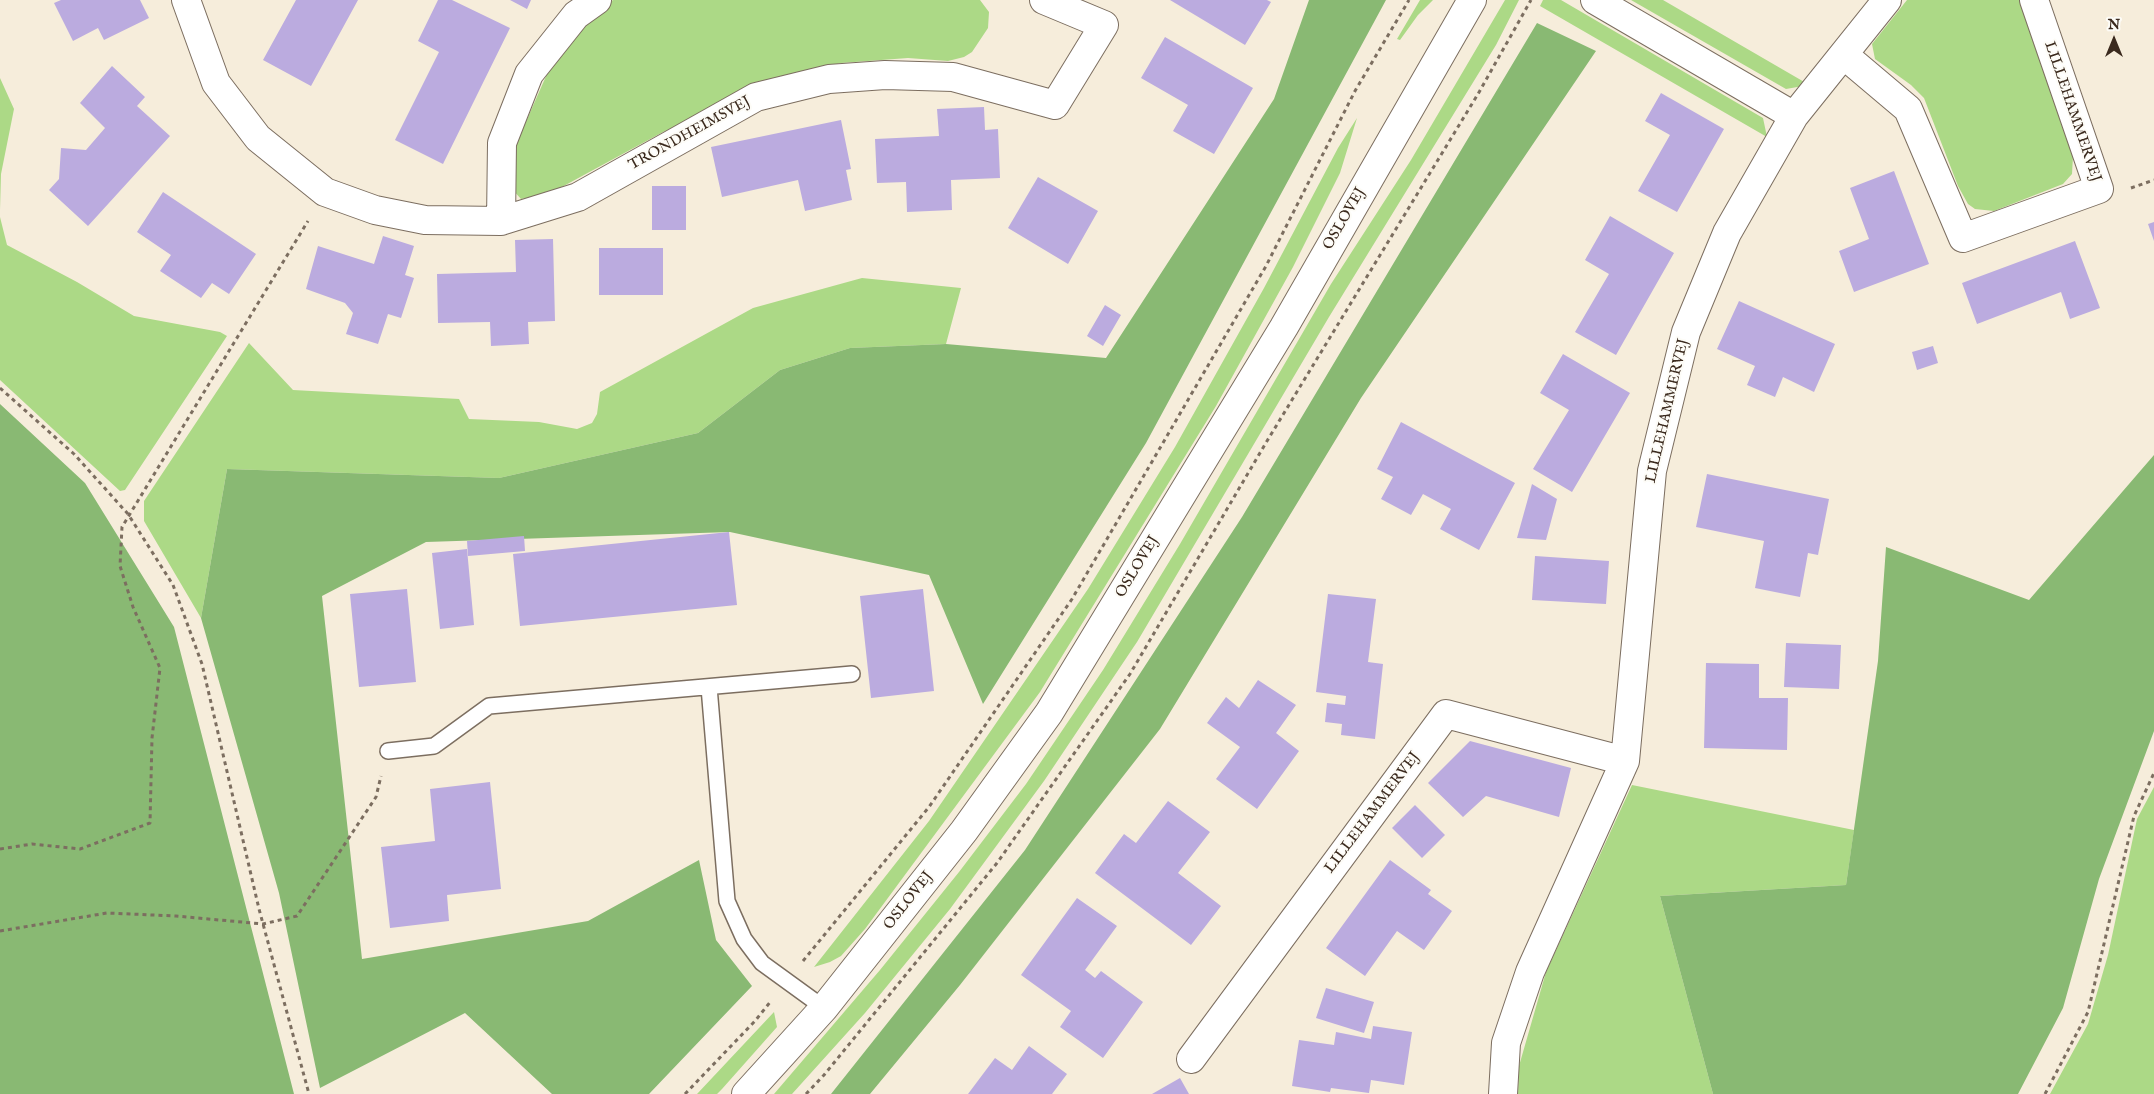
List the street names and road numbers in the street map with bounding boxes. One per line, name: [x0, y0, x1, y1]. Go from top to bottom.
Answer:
street label: LILLEHAMMERVEJ: [2039, 39, 2105, 185]
street label: TRONDHEIMSVEJ: [626, 93, 754, 175]
street label: OSLOVEJ: [1320, 185, 1370, 253]
street label: LILLEHAMMERVEJ: [1643, 337, 1693, 485]
street label: OSLOVEJ: [1112, 533, 1164, 601]
street label: LILLEHAMMERVEJ: [1321, 749, 1425, 877]
street label: OSLOVEJ: [881, 868, 937, 934]

